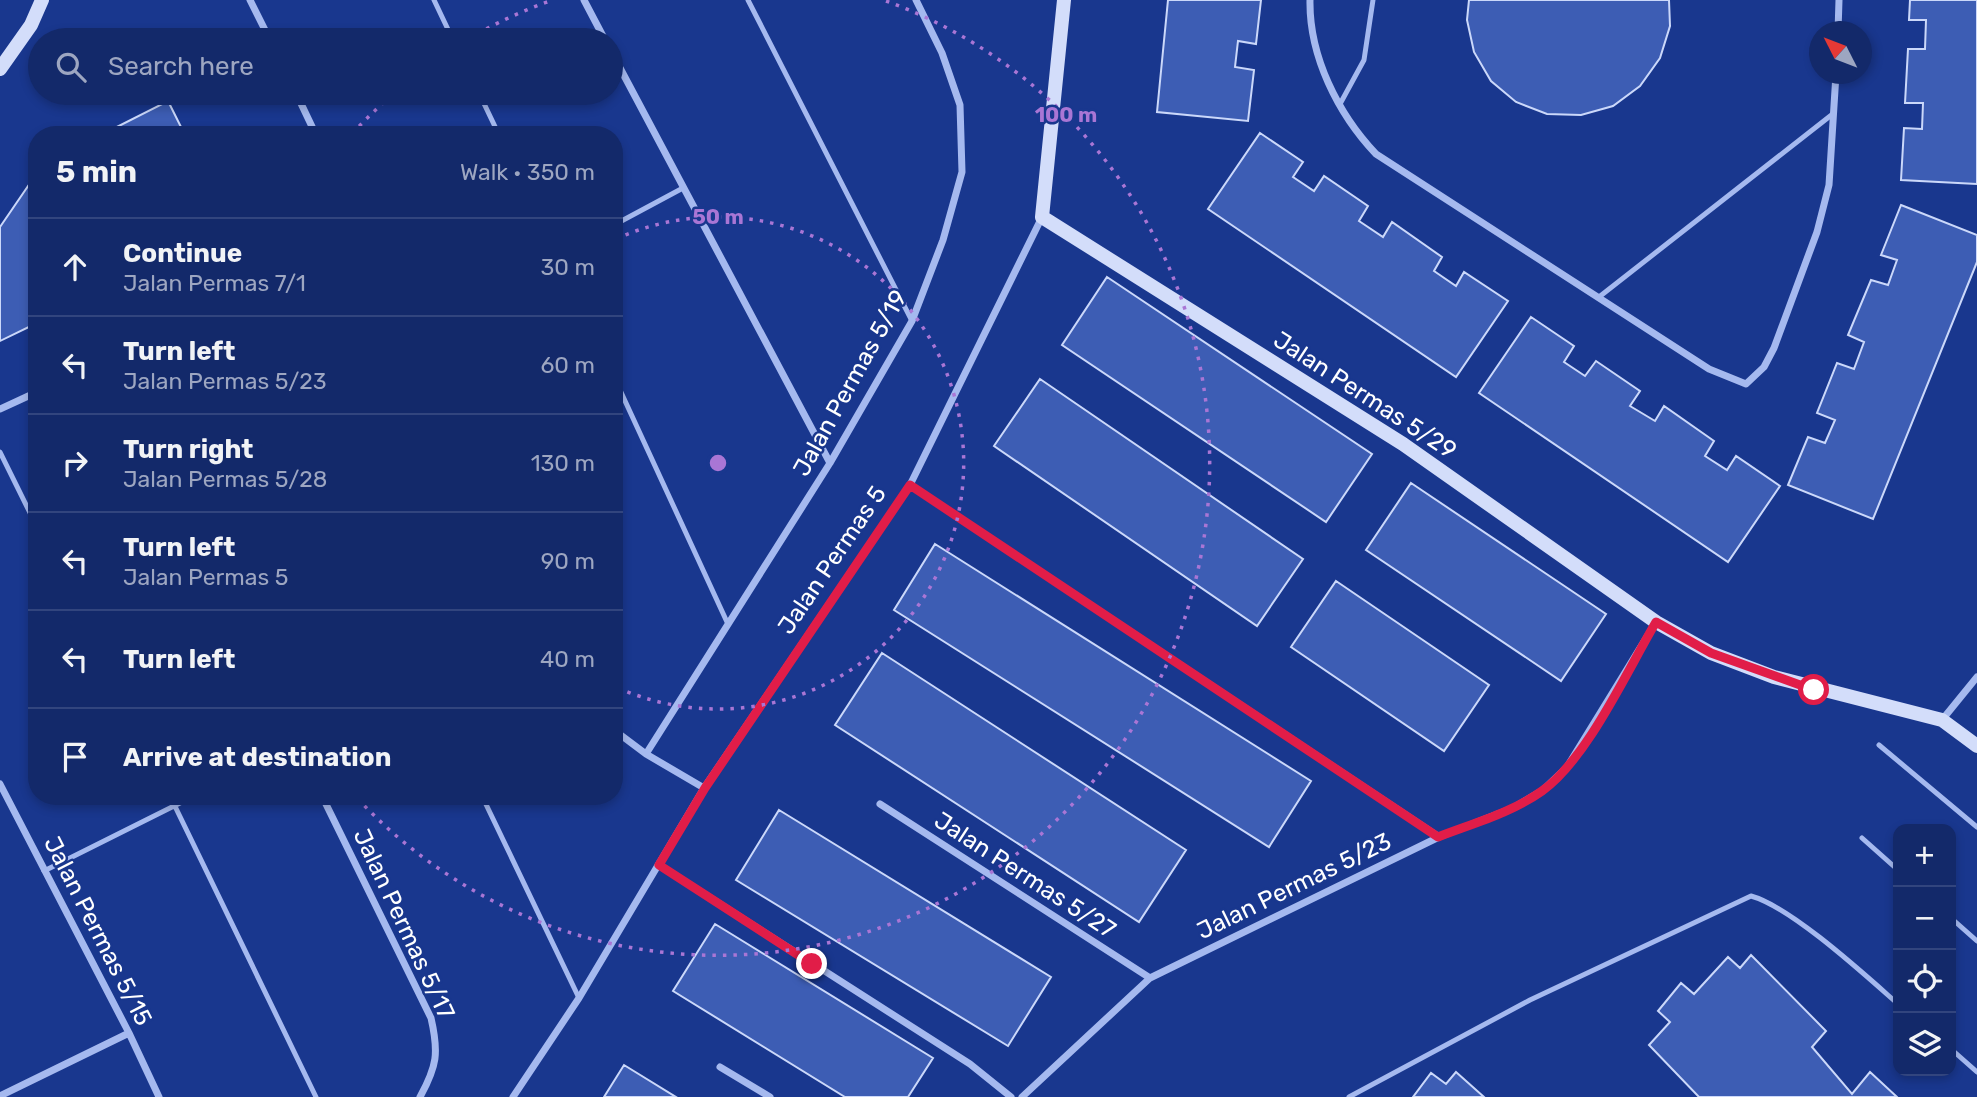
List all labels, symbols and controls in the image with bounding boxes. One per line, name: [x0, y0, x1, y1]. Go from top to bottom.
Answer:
north arrow: [1809, 21, 1872, 84]
search box: [28, 28, 623, 105]
icon: search: [52, 48, 90, 86]
text: Search here: [108, 51, 254, 82]
text: 100 m: [1035, 102, 1097, 127]
text: 5 min: [56, 154, 137, 190]
text: Walk · 350 m: [460, 158, 595, 186]
text: 50 m: [692, 204, 744, 229]
text: Continue: [123, 238, 242, 269]
icon: ahead: [56, 248, 94, 286]
text: 30 m: [540, 253, 595, 281]
text: Jalan Permas 7/1: [123, 269, 306, 297]
street label: Jalan Permas 5/19: [787, 285, 913, 481]
street label: Jalan Permas 5/29: [1268, 325, 1462, 465]
text: Turn left: [123, 336, 235, 367]
icon: left: [56, 346, 94, 384]
text: 60 m: [540, 351, 595, 379]
text: Jalan Permas 5/23: [123, 367, 326, 395]
text: Turn right: [123, 434, 253, 465]
icon: right: [56, 444, 94, 482]
text: 130 m: [531, 449, 595, 477]
centre of rings: [706, 451, 730, 475]
text: Jalan Permas 5/28: [123, 465, 327, 493]
street label: Jalan Permas 5: [772, 481, 892, 639]
text: Turn left: [123, 532, 235, 563]
icon: left: [56, 542, 94, 580]
text: 90 m: [541, 547, 595, 575]
text: Jalan Permas 5: [123, 563, 288, 591]
icon: left: [56, 640, 94, 678]
text: Turn left: [123, 644, 235, 675]
text: 40 m: [540, 645, 595, 673]
route start: [1798, 674, 1829, 705]
icon: arrive: [56, 738, 94, 776]
text: Arrive at destination: [123, 742, 391, 773]
street label: Jalan Permas 5/27: [929, 806, 1121, 944]
street label: Jalan Permas 5/17: [348, 824, 460, 1024]
map controls: [1893, 824, 1956, 1076]
button: +: [1893, 824, 1956, 887]
street label: Jalan Permas 5/23: [1192, 827, 1396, 945]
street label: Jalan Permas 5/15: [38, 832, 158, 1030]
button: −: [1893, 887, 1956, 950]
route end: [796, 948, 827, 979]
button: locate: [1893, 950, 1956, 1013]
button: layers: [1893, 1013, 1956, 1076]

